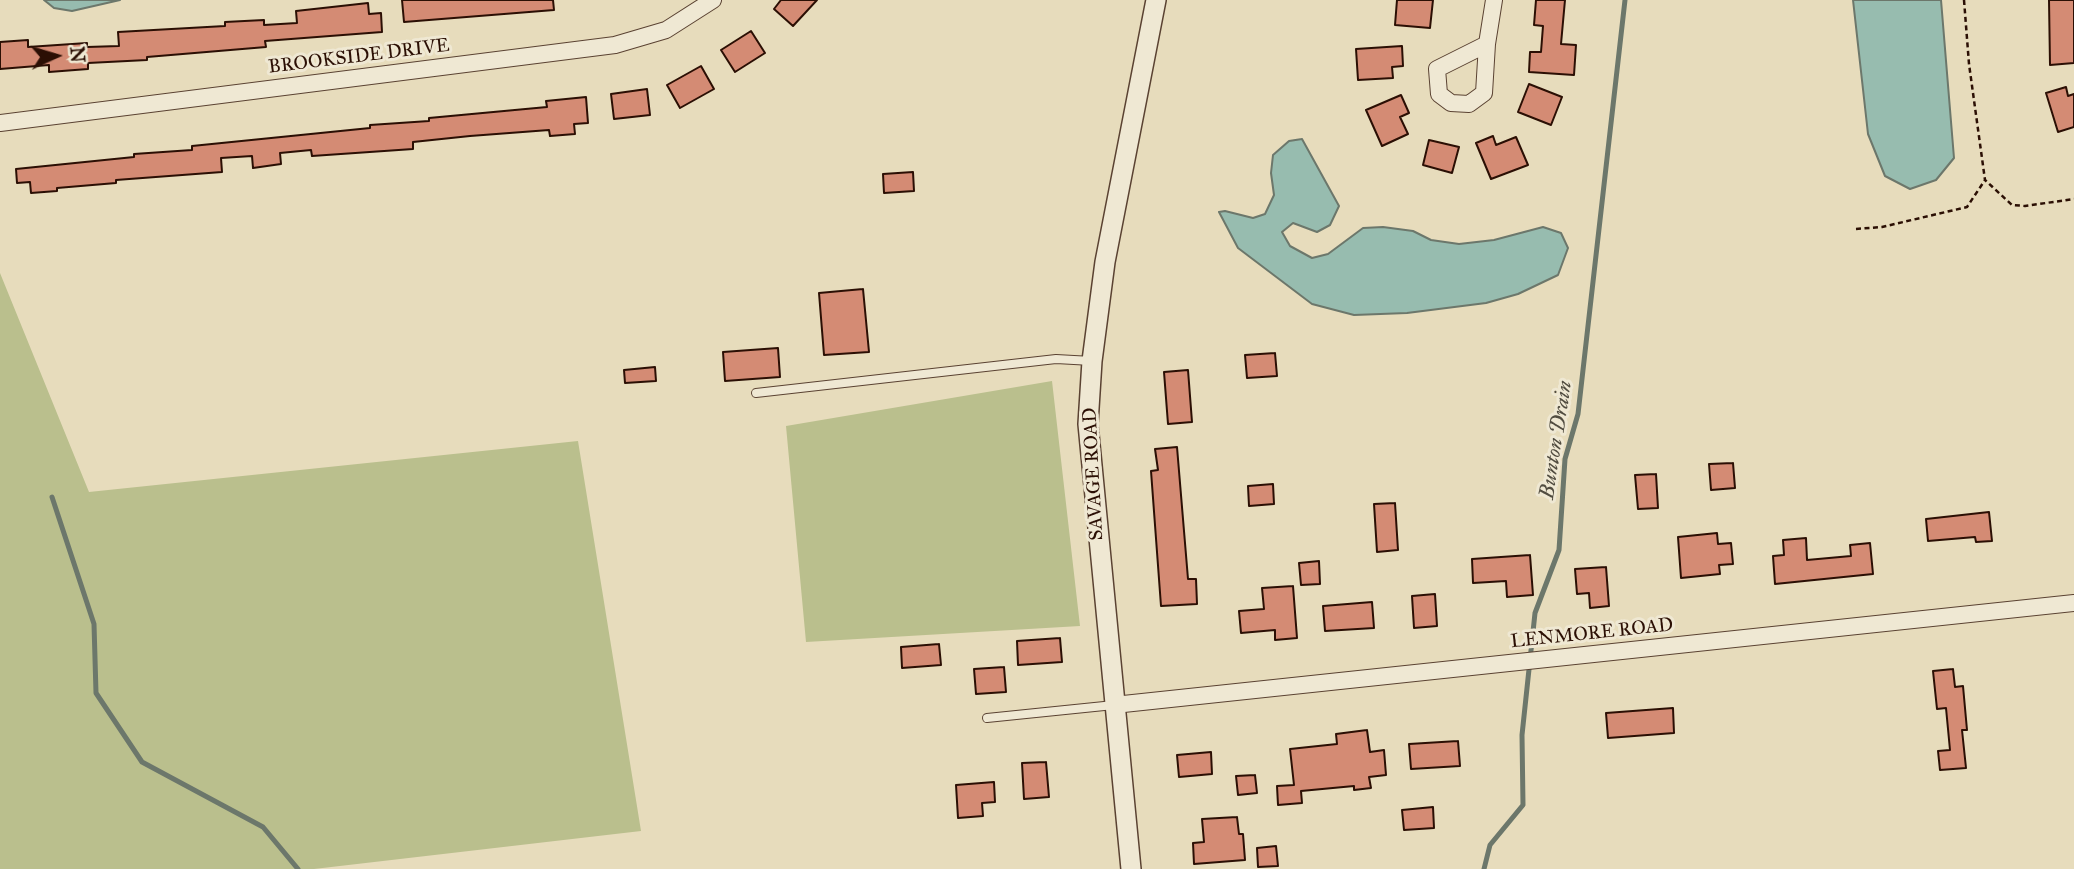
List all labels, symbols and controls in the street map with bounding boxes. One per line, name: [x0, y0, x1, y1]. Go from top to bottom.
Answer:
north arrow: [21, 21, 91, 91]
street label: BROOKSIDE DRIVE: [267, 35, 451, 79]
text: N: [65, 46, 89, 63]
water label: Bunton Drain: [1535, 379, 1579, 501]
street label: SAVAGE ROAD: [1079, 407, 1109, 541]
street label: LENMORE ROAD: [1510, 614, 1674, 654]

